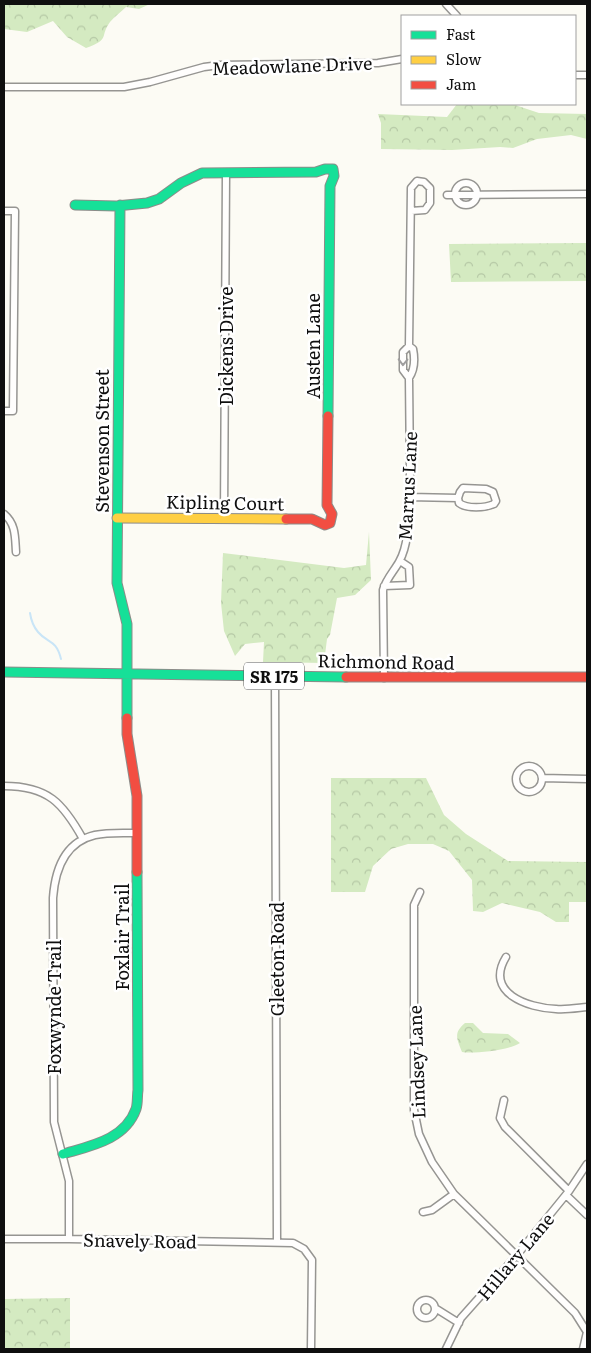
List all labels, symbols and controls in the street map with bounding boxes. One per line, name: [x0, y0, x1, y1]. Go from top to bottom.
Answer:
legend: [401, 15, 576, 105]
text: Fast: [446, 22, 475, 45]
text: Slow: [446, 47, 481, 70]
street label: Meadowlane Drive: [211, 49, 373, 81]
text: Jam: [446, 72, 477, 95]
street label: Dickens Drive: [212, 286, 239, 406]
street label: Austen Lane: [299, 293, 326, 399]
one-way arrow: [398, 358, 408, 366]
street label: Stevenson Street: [88, 369, 115, 513]
street label: Marrus Lane: [391, 431, 423, 541]
street label: Kipling Court: [166, 487, 285, 517]
street label: Richmond Road: [317, 646, 455, 676]
road number: SR 175: [244, 662, 304, 689]
street label: Foxlair Trail: [108, 883, 135, 991]
street label: Gleeton Road: [263, 902, 290, 1016]
street label: Foxwynde Trail: [40, 939, 67, 1075]
street label: Lindsey Lane: [401, 1005, 431, 1119]
street label: Hillary Lane: [470, 1206, 560, 1306]
street label: Snavely Road: [83, 1226, 197, 1254]

